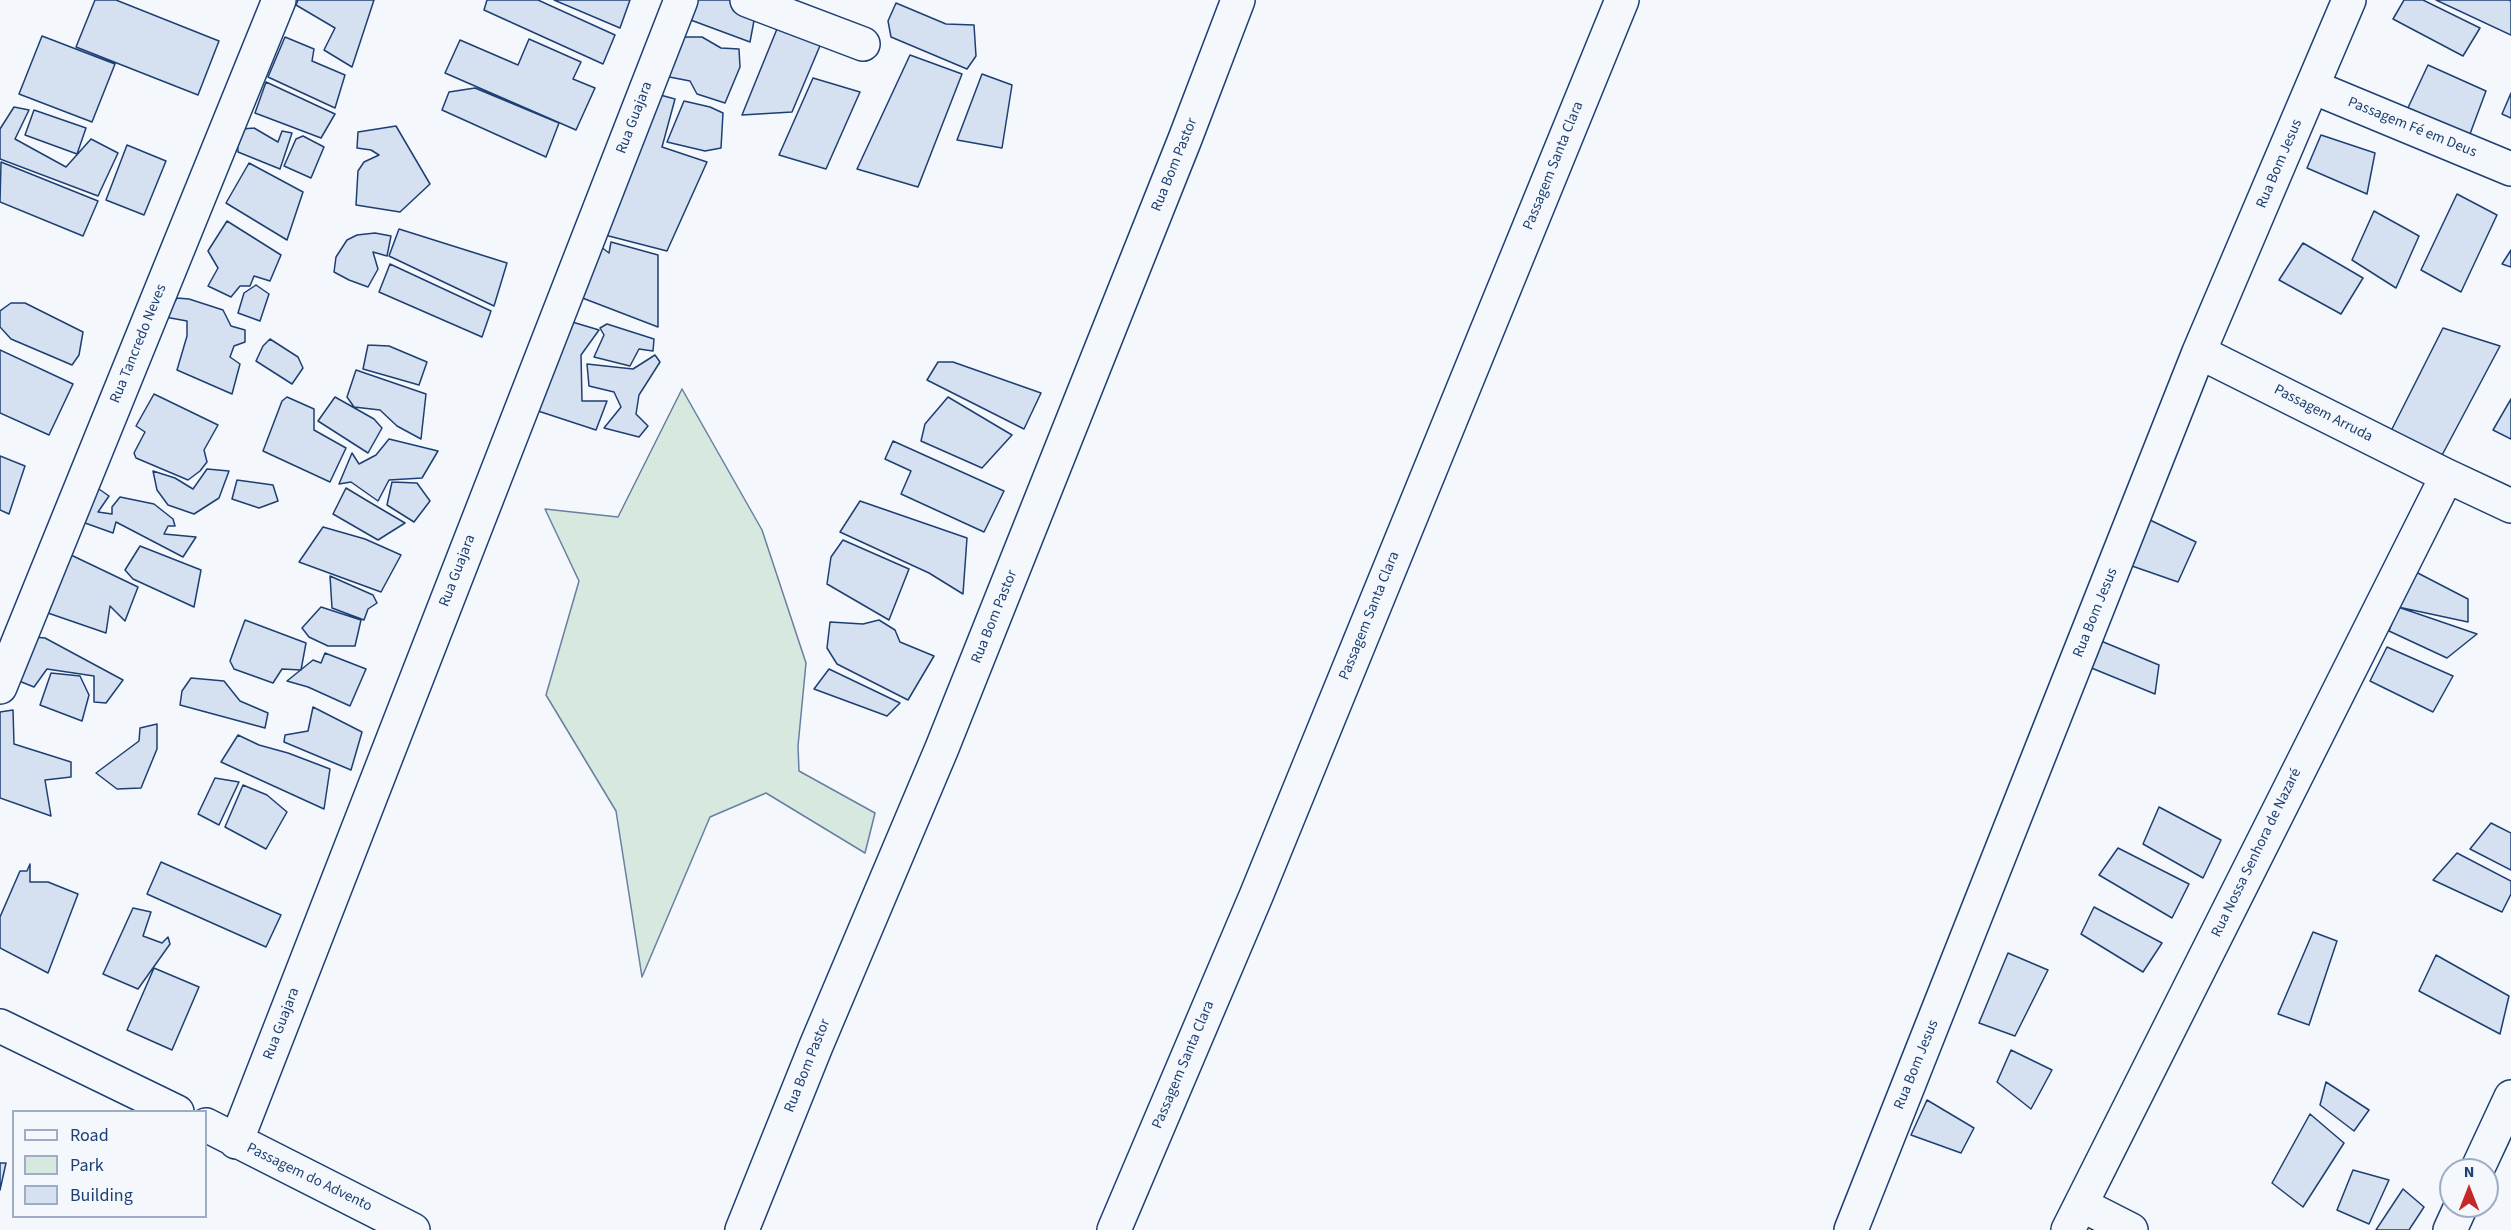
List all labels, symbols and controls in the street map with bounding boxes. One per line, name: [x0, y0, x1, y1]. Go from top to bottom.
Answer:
street label: Rua Guajara: [613, 79, 657, 157]
street label: Passagem Fé em Deus: [2345, 94, 2479, 162]
street label: Passagem Santa Clara: [1520, 99, 1588, 233]
street label: Rua Bom Pastor: [1148, 116, 1202, 214]
street label: Rua Bom Jesus: [2253, 117, 2307, 211]
street label: Rua Tancredo Neves: [107, 282, 171, 406]
street label: Passagem Arruda: [2271, 381, 2375, 447]
street label: Rua Guajara: [436, 532, 480, 610]
street label: Passagem Santa Clara: [1336, 549, 1404, 683]
street label: Rua Bom Jesus: [2070, 566, 2122, 660]
street label: Rua Bom Pastor: [968, 568, 1022, 666]
street label: Rua Nossa Senhora de Nazaré: [2208, 766, 2306, 940]
street label: Rua Guajara: [260, 985, 304, 1063]
street label: Passagem Santa Clara: [1149, 998, 1219, 1132]
street label: Rua Bom Pastor: [781, 1017, 835, 1115]
street label: Rua Bom Jesus: [1891, 1018, 1943, 1112]
legend: [12, 1110, 207, 1218]
text: Road: [70, 1123, 109, 1148]
street label: Passagem do Advento: [243, 1140, 375, 1216]
text: Park: [70, 1153, 104, 1178]
north arrow: [2439, 1158, 2499, 1218]
text: N: [2464, 1161, 2474, 1183]
text: Building: [70, 1183, 133, 1208]

